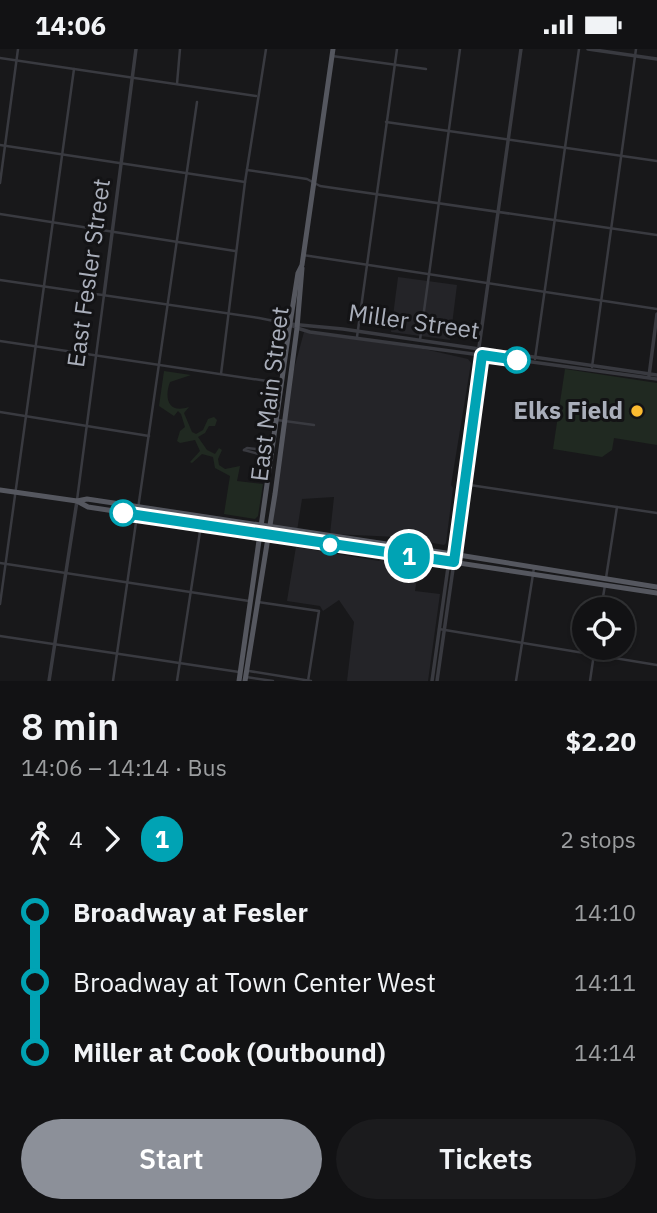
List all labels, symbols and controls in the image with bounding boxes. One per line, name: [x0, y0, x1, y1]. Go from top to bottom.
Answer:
text: 14:06: [35, 8, 106, 42]
street label: East Fesler Street: [59, 177, 117, 369]
street label: Miller Street: [347, 296, 482, 346]
street label: East Main Street: [242, 305, 296, 483]
unlabelled marker: [504, 347, 530, 373]
place label: Elks Field: [514, 394, 623, 426]
marker: Elks Field: [629, 403, 645, 419]
unlabelled marker: [110, 500, 136, 526]
line badge: 1: [386, 533, 432, 579]
unlabelled marker: [320, 535, 340, 555]
text: 1: [402, 540, 416, 572]
map controls: [572, 597, 635, 660]
button: locate: [572, 597, 635, 660]
text: 8 min: [21, 701, 119, 750]
text: $2.20: [566, 724, 636, 758]
text: 14:06 – 14:14 · Bus: [21, 752, 227, 782]
icon: walk: [21, 820, 59, 858]
icon: forward: [93, 820, 131, 858]
text: 1: [155, 823, 169, 855]
text: 4: [69, 824, 83, 854]
text: 2 stops: [560, 824, 636, 854]
text: Broadway at Fesler: [73, 895, 308, 929]
text: 14:10: [574, 897, 636, 927]
text: Broadway at Town Center West: [73, 965, 436, 999]
text: 14:11: [574, 967, 636, 997]
text: Miller at Cook (Outbound): [73, 1035, 386, 1069]
text: 14:14: [574, 1037, 636, 1067]
button: Start: [21, 1119, 322, 1199]
button: Tickets: [336, 1119, 636, 1199]

